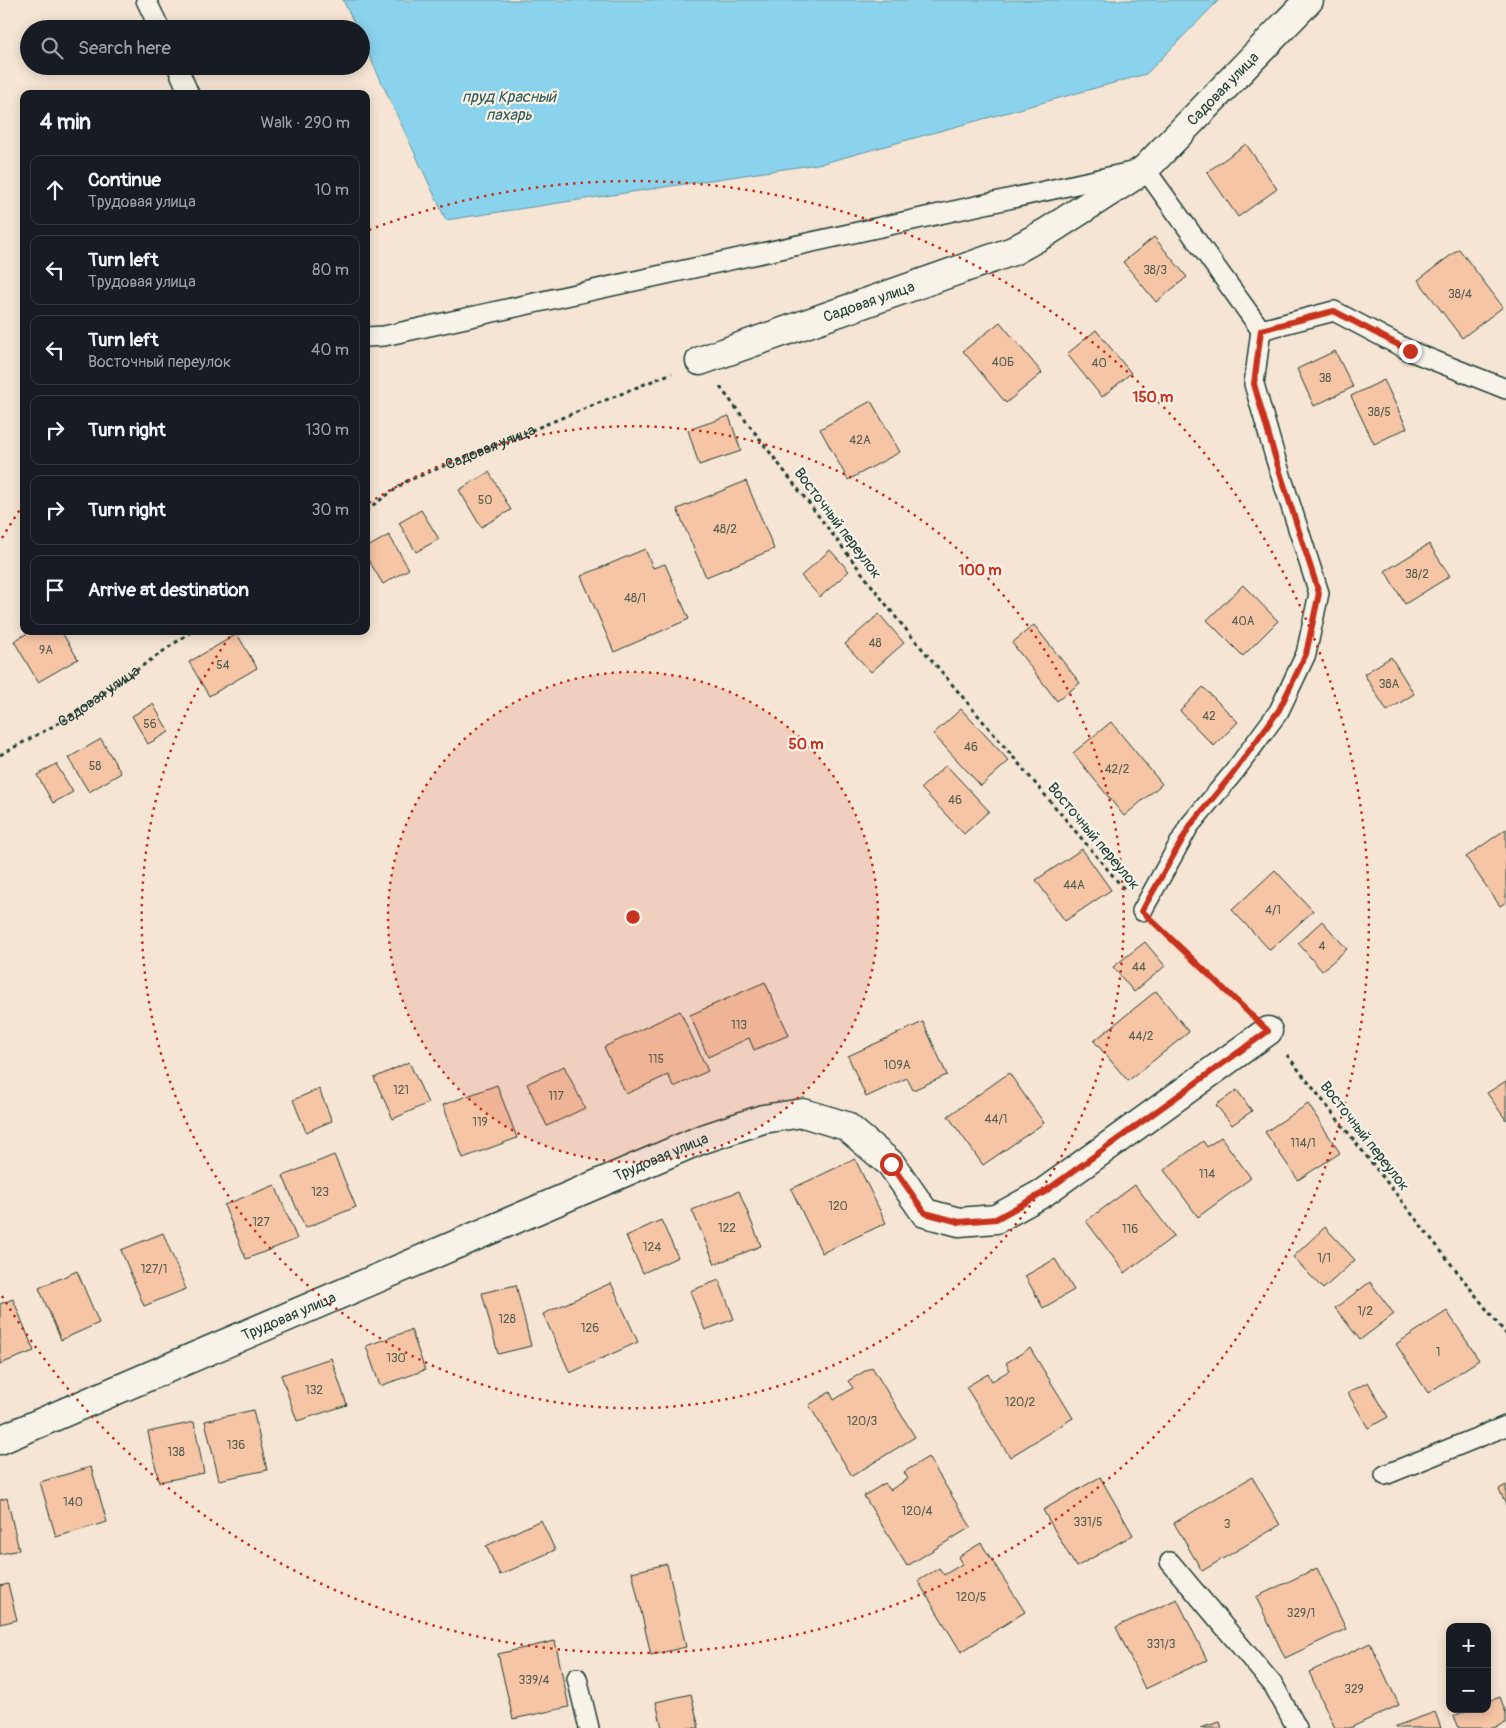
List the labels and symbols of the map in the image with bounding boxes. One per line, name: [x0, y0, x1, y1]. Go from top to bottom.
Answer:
street label: Садовая улица: [1183, 48, 1263, 130]
water label: пруд Красный пахарь: [462, 87, 557, 125]
house number: 38/3: [1143, 263, 1167, 278]
street label: Садовая улица: [821, 277, 917, 327]
house number: 38/4: [1448, 287, 1472, 302]
route end: [1399, 340, 1422, 363]
house number: 40Б: [992, 355, 1014, 370]
house number: 40: [1091, 356, 1107, 371]
house number: 38: [1319, 371, 1331, 386]
text: 150 m: [1133, 388, 1173, 407]
house number: 38/5: [1367, 405, 1391, 420]
street label: Садовая улица: [443, 421, 538, 474]
house number: 42А: [849, 433, 871, 448]
street label: Восточный переулок: [790, 464, 886, 583]
house number: 50: [478, 493, 492, 508]
house number: 48/2: [713, 522, 737, 537]
text: 100 m: [959, 561, 1001, 580]
house number: 38/2: [1405, 567, 1429, 582]
house number: 48/1: [624, 591, 646, 606]
house number: 40А: [1232, 614, 1255, 629]
house number: 48: [868, 636, 882, 651]
house number: 9А: [39, 643, 53, 658]
house number: 54: [216, 658, 230, 673]
street label: Садовая улица: [55, 662, 144, 732]
house number: 38А: [1379, 677, 1399, 692]
house number: 42: [1202, 709, 1216, 724]
house number: 56: [143, 717, 157, 732]
text: 50 m: [789, 735, 823, 754]
house number: 46: [964, 740, 978, 755]
house number: 58: [89, 759, 101, 774]
house number: 42/2: [1105, 762, 1130, 777]
street label: Восточный переулок: [1043, 779, 1144, 894]
house number: 46: [948, 793, 962, 808]
house number: 44А: [1063, 878, 1085, 893]
house number: 4/1: [1265, 903, 1281, 918]
centre of rings: [624, 908, 642, 926]
house number: 4: [1319, 939, 1326, 954]
house number: 44: [1132, 960, 1146, 975]
house number: 113: [731, 1018, 747, 1033]
house number: 44/2: [1129, 1029, 1154, 1044]
house number: 115: [648, 1052, 664, 1067]
house number: 109А: [884, 1058, 911, 1073]
street label: Восточный переулок: [1316, 1078, 1414, 1195]
house number: 121: [393, 1083, 409, 1098]
house number: 117: [548, 1089, 565, 1104]
house number: 44/1: [985, 1112, 1007, 1127]
house number: 119: [472, 1115, 488, 1130]
street label: Трудовая улица: [611, 1129, 711, 1186]
house number: 114/1: [1290, 1136, 1316, 1151]
route start: [880, 1153, 903, 1176]
house number: 114: [1199, 1167, 1215, 1182]
house number: 123: [311, 1185, 329, 1200]
house number: 120: [828, 1199, 848, 1214]
house number: 127: [252, 1215, 271, 1230]
house number: 122: [718, 1221, 736, 1236]
house number: 116: [1122, 1222, 1138, 1237]
house number: 124: [643, 1240, 661, 1255]
house number: 1/1: [1317, 1251, 1331, 1266]
house number: 127/1: [141, 1262, 167, 1277]
street label: Трудовая улица: [239, 1288, 339, 1345]
house number: 1/2: [1357, 1304, 1373, 1319]
house number: 128: [498, 1312, 516, 1327]
house number: 126: [581, 1321, 599, 1336]
house number: 1: [1436, 1345, 1440, 1360]
house number: 130: [386, 1351, 406, 1366]
house number: 132: [305, 1383, 323, 1398]
house number: 120/2: [1005, 1395, 1036, 1410]
house number: 120/3: [847, 1414, 878, 1429]
house number: 136: [227, 1438, 245, 1453]
house number: 138: [167, 1445, 185, 1460]
house number: 140: [63, 1495, 83, 1510]
house number: 120/4: [902, 1504, 932, 1519]
house number: 331/5: [1074, 1515, 1102, 1530]
house number: 3: [1224, 1517, 1231, 1532]
house number: 120/5: [956, 1590, 986, 1605]
house number: 329/1: [1287, 1606, 1315, 1621]
house number: 331/3: [1146, 1637, 1176, 1652]
house number: 339/4: [519, 1673, 549, 1688]
house number: 329: [1344, 1682, 1364, 1697]

